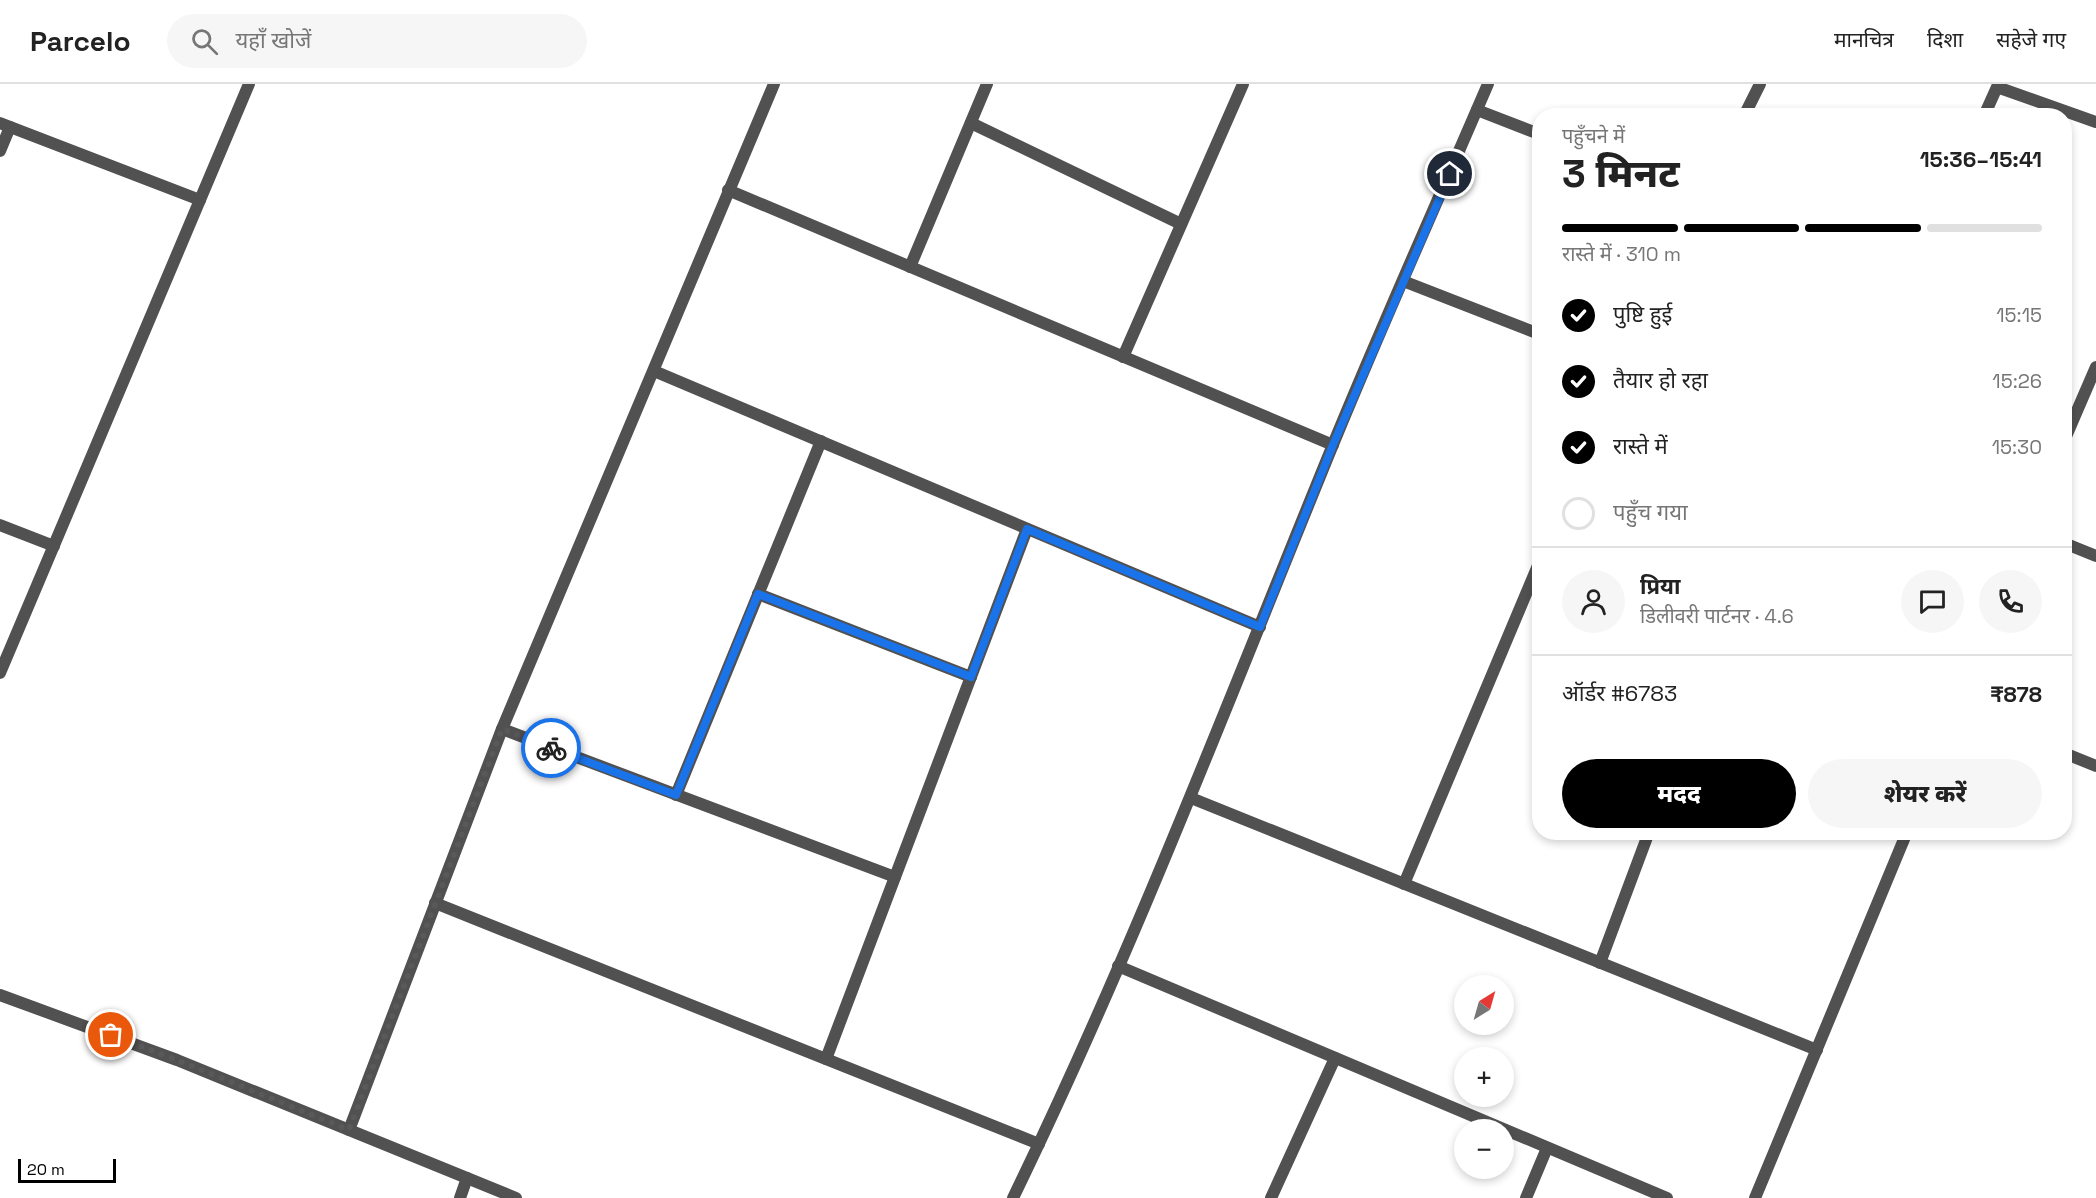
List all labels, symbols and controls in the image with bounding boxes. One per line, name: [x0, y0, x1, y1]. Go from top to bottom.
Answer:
search box: [167, 14, 587, 68]
text: Parcelo: [30, 23, 131, 59]
icon: search: [188, 25, 221, 58]
text: यहाँ खोजें: [236, 26, 311, 54]
text: मानचित्र: [1834, 26, 1894, 53]
text: दिशा: [1927, 26, 1963, 53]
text: सहेजे गए: [1996, 26, 2066, 53]
text: पहुँचने में: [1562, 123, 1625, 149]
text: 15:36–15:41: [1920, 145, 2042, 173]
pin: [1424, 148, 1475, 199]
text: 3 मिनट: [1562, 149, 1680, 198]
icon: home: [1433, 157, 1466, 190]
text: रास्ते में · 310 m: [1562, 241, 1681, 267]
icon: check: [1562, 299, 1595, 332]
text: पुष्टि हुई: [1613, 300, 1672, 328]
text: 15:15: [1996, 302, 2042, 328]
icon: check: [1562, 365, 1595, 398]
text: तैयार हो रहा: [1613, 366, 1708, 394]
text: 15:26: [1992, 368, 2042, 394]
icon: check: [1562, 431, 1595, 464]
text: रास्ते में: [1613, 432, 1668, 460]
text: 15:30: [1992, 434, 2042, 460]
text: पहुँच गया: [1613, 498, 1688, 526]
button: person: [1562, 570, 1625, 633]
button: chat: [1901, 570, 1964, 633]
button: phone: [1979, 570, 2042, 633]
text: प्रिया: [1640, 572, 1680, 600]
text: डिलीवरी पार्टनर · 4.6: [1640, 603, 1794, 629]
text: ऑर्डर #6783: [1562, 679, 1677, 707]
text: ₹878: [1990, 680, 2042, 708]
courier: [521, 718, 581, 778]
icon: bike: [535, 732, 568, 765]
button: मदद: [1562, 759, 1796, 828]
button: शेयर करें: [1808, 759, 2042, 828]
north arrow: [1454, 975, 1514, 1035]
map controls: [1454, 975, 1514, 1179]
pin: [85, 1009, 136, 1060]
icon: bag: [94, 1018, 127, 1051]
button: +: [1454, 1047, 1514, 1107]
button: −: [1454, 1119, 1514, 1179]
scale bar: [18, 1156, 116, 1184]
text: 20 m: [27, 1159, 65, 1180]

